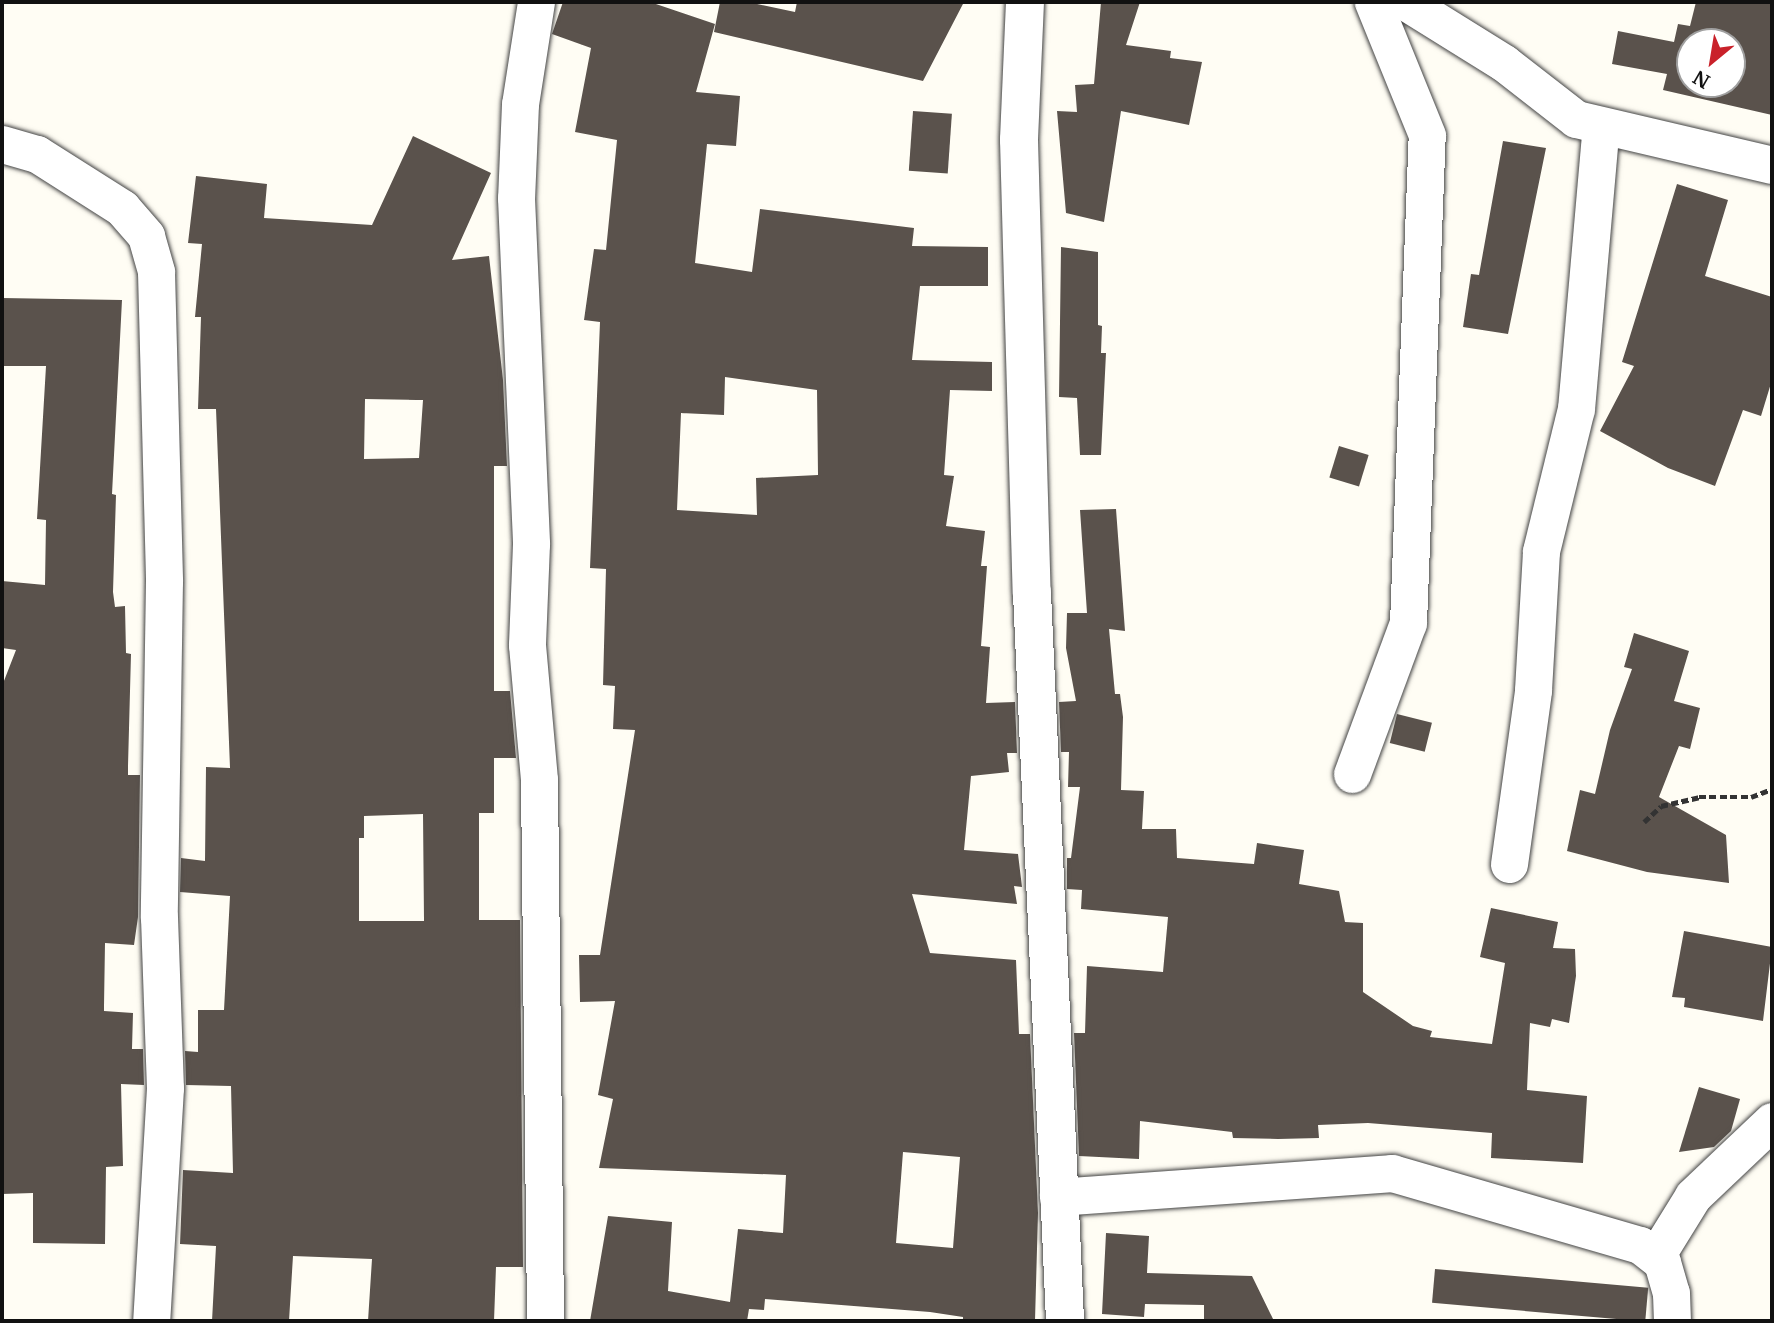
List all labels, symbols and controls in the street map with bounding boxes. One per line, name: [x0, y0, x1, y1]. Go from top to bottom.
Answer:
north arrow: [1676, 28, 1746, 98]
text: N: [1689, 65, 1714, 94]

